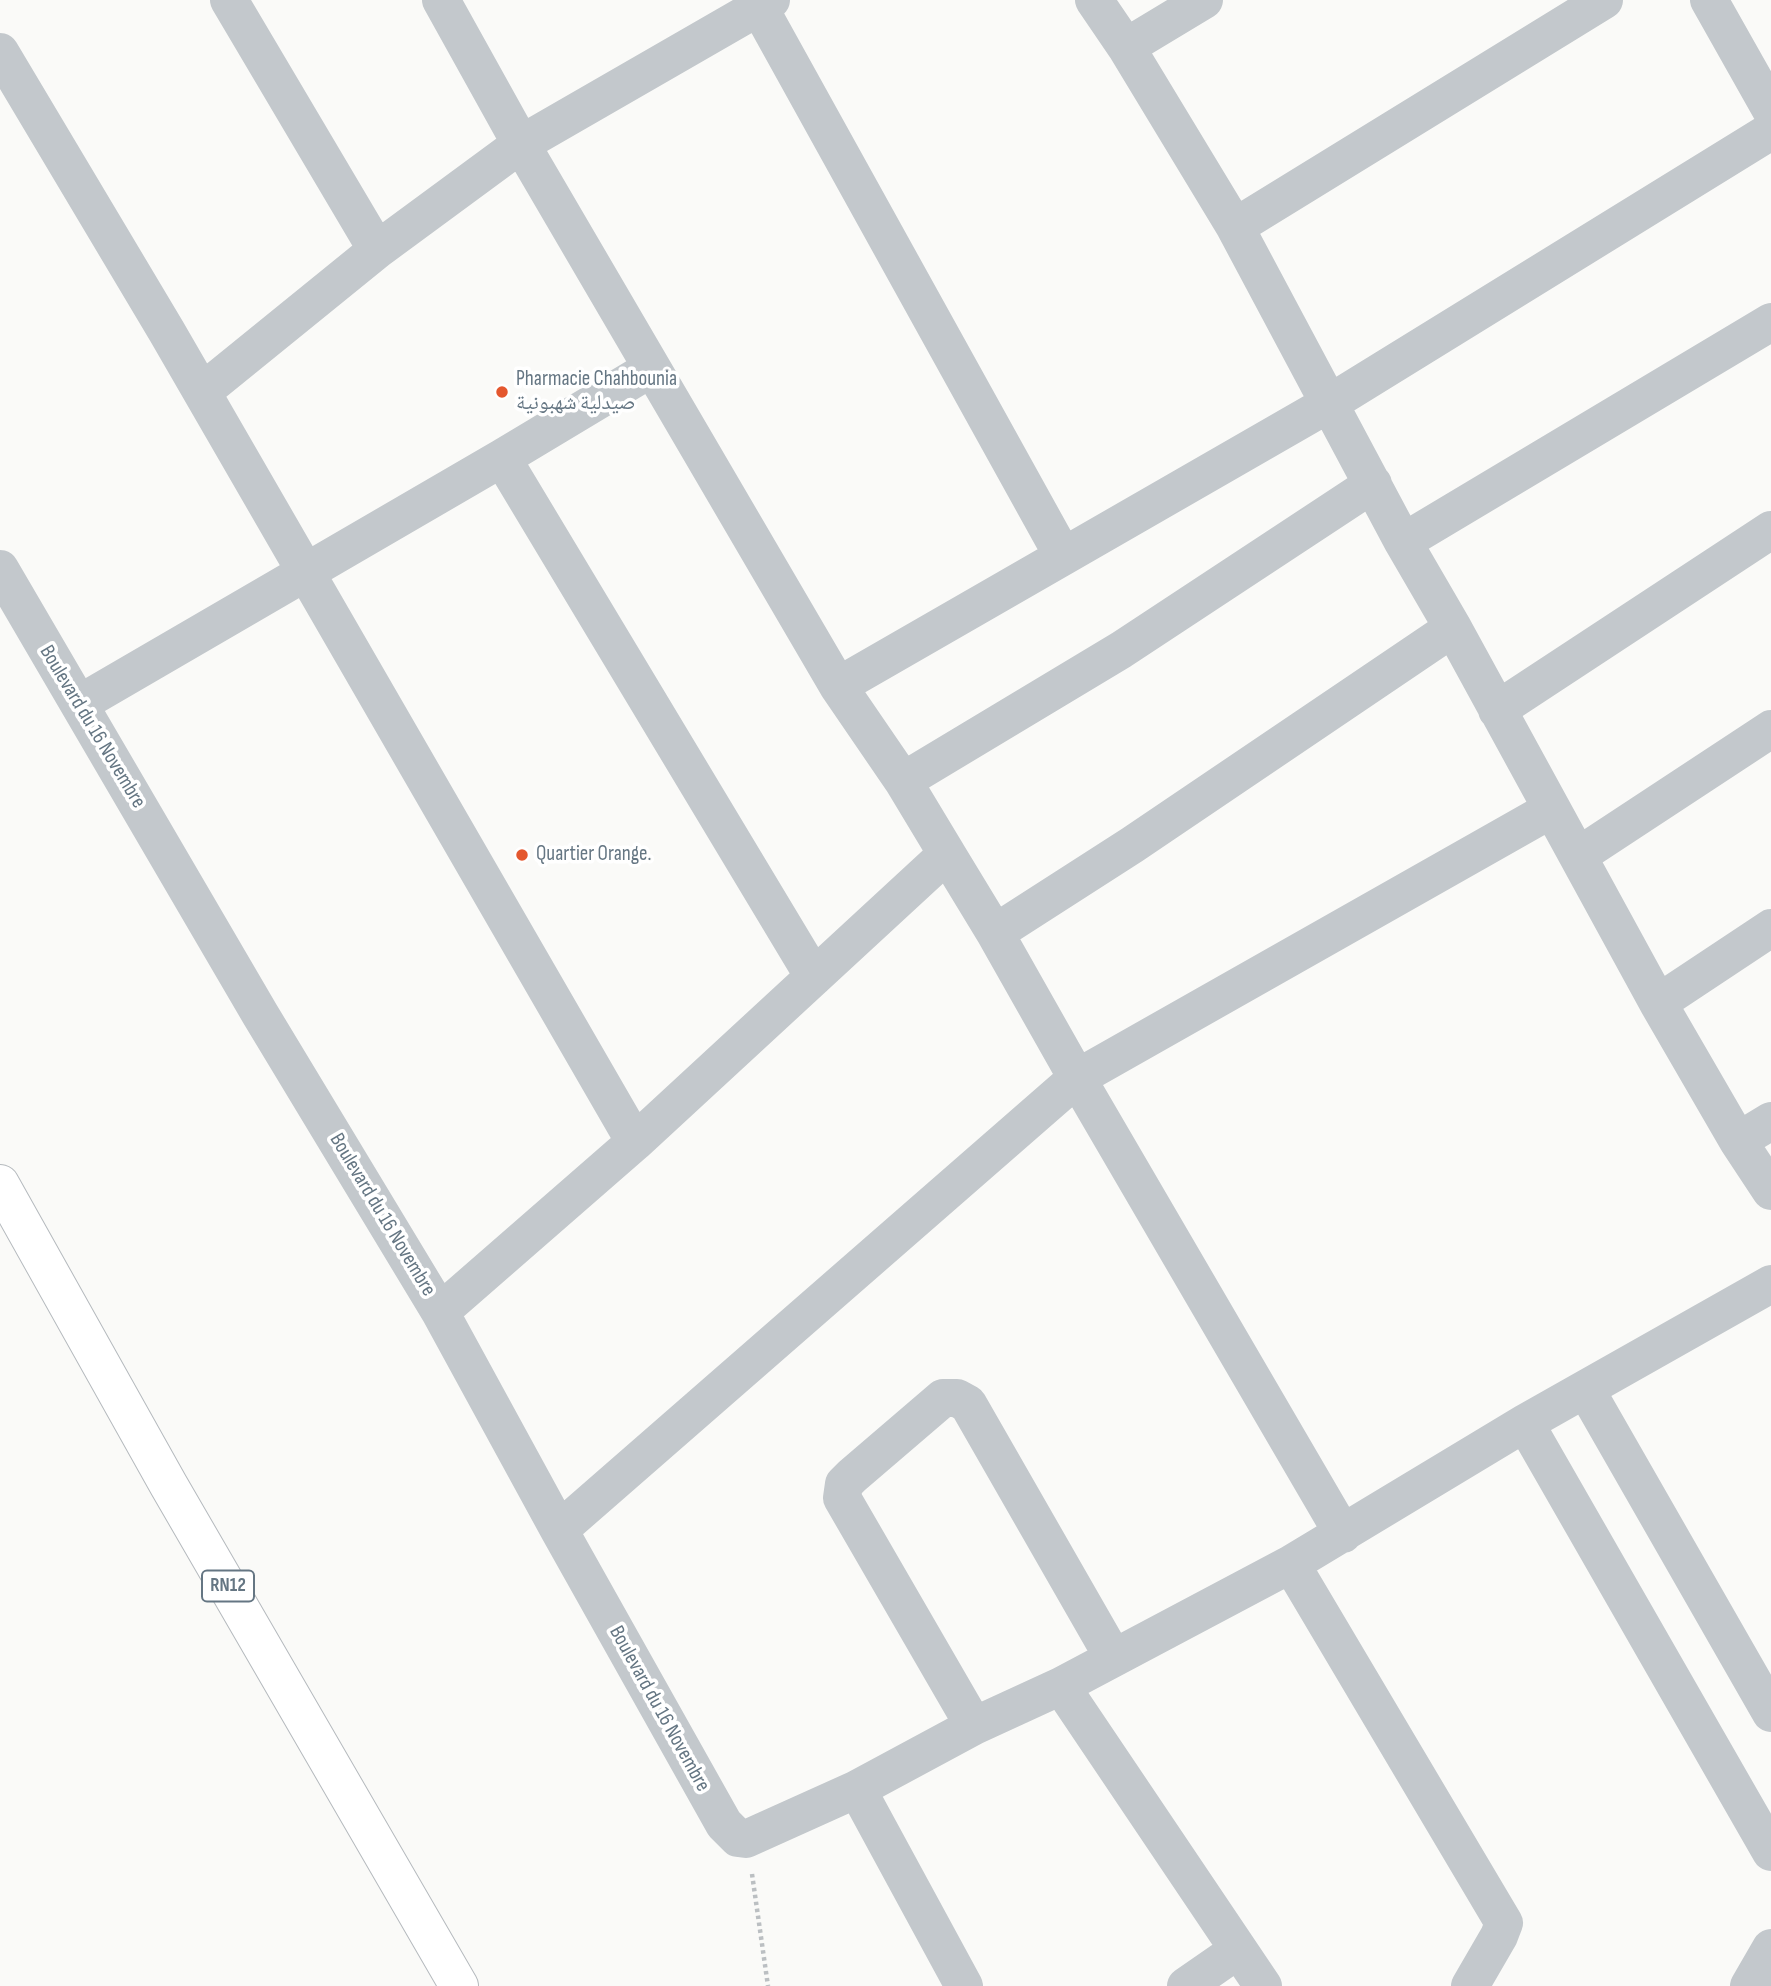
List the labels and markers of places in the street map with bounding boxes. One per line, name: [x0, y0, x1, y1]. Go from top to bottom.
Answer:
place label: Pharmacie Chahbounia صيدلية شهبونية: [516, 367, 677, 417]
marker: Pharmacie Chahbounia صيدلية شهبونية: [494, 384, 510, 400]
place label: Quartier Orange.: [536, 842, 651, 868]
marker: Quartier Orange.: [514, 847, 530, 863]

